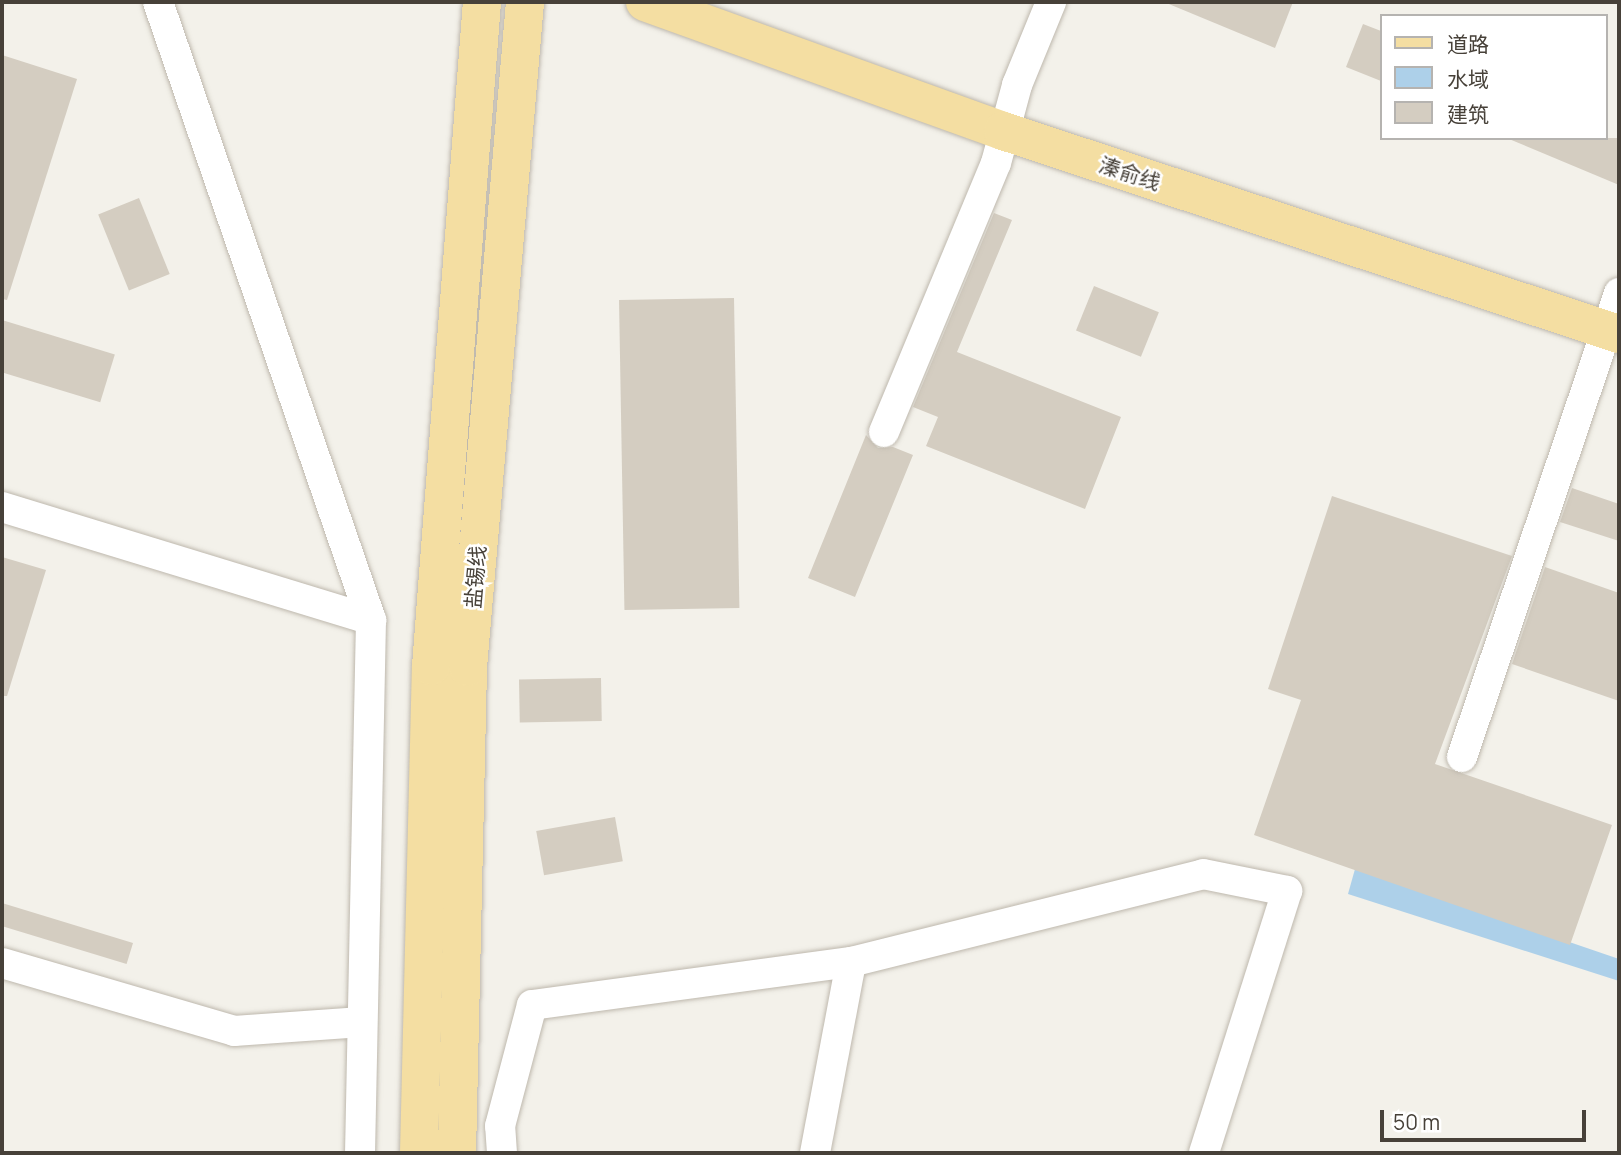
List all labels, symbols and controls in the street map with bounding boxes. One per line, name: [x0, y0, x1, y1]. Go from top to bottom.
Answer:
legend: [1380, 14, 1607, 140]
text: 道路: [1447, 30, 1489, 58]
text: 水域: [1447, 65, 1489, 93]
text: 建筑: [1447, 100, 1489, 128]
street label: 溱俞线: [1096, 151, 1164, 195]
street label: 盐锡线: [460, 545, 490, 609]
scale bar: [1383, 1096, 1590, 1140]
text: 50 m: [1393, 1108, 1440, 1136]

